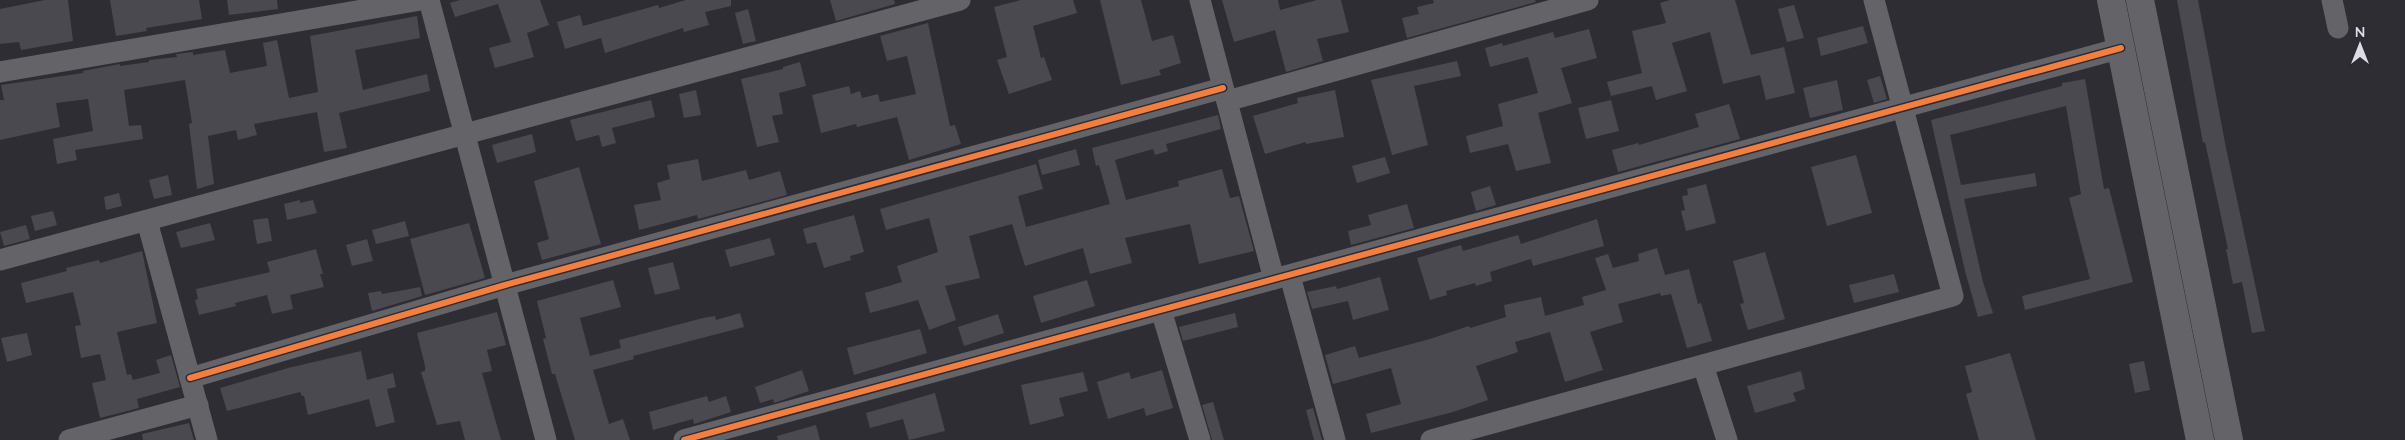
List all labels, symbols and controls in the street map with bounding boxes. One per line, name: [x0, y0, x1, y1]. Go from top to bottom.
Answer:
north arrow: [2335, 20, 2385, 70]
text: N: [2355, 23, 2365, 41]

